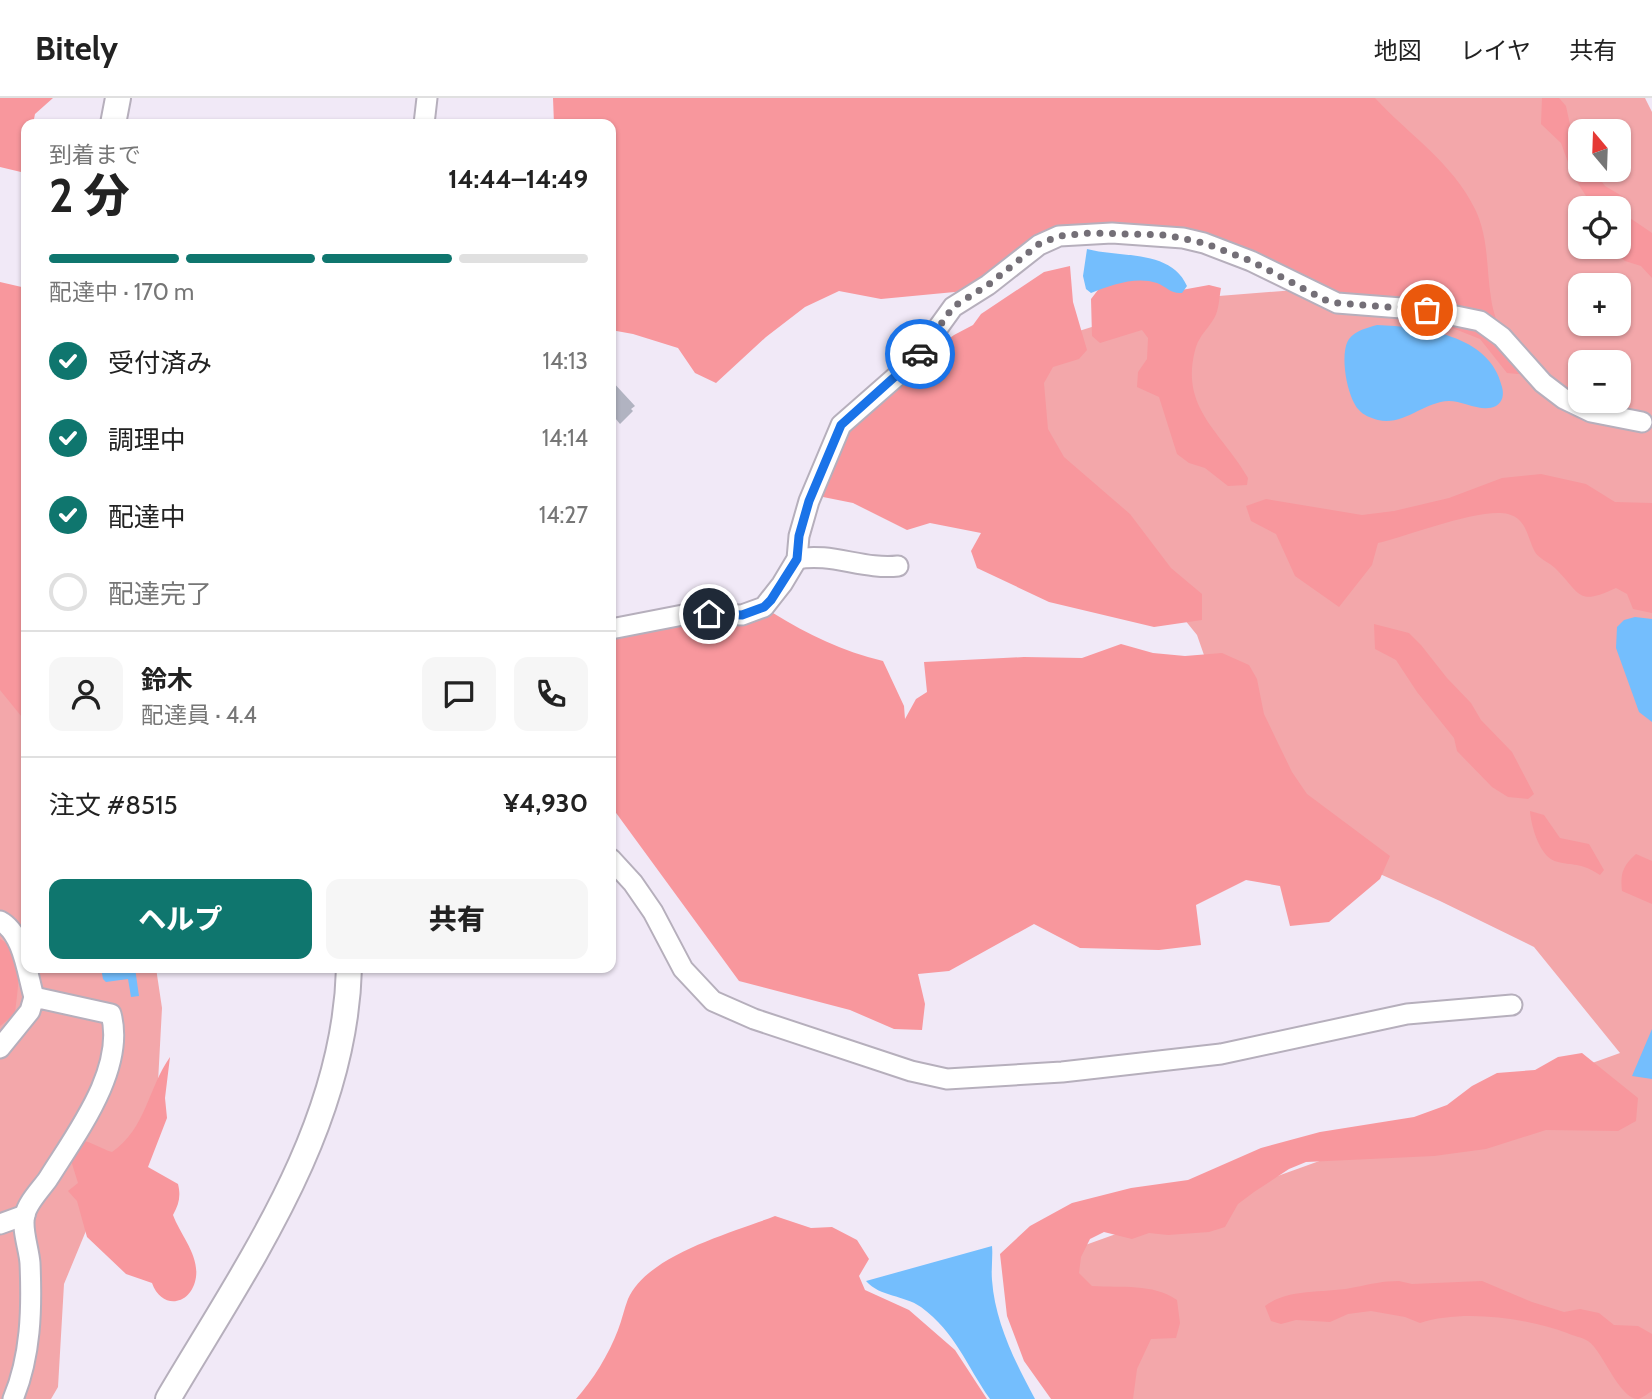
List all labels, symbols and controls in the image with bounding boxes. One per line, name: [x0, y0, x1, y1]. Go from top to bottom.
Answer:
text: Bitely: [35, 28, 118, 68]
text: 地図: [1374, 36, 1422, 65]
text: レイヤ: [1460, 36, 1531, 65]
text: 共有: [1569, 36, 1617, 65]
north arrow: [1568, 119, 1631, 182]
map controls: [1568, 119, 1631, 413]
text: 到着まで: [49, 141, 141, 169]
text: 14:44–14:49: [448, 163, 588, 195]
text: 2 分: [49, 168, 130, 224]
button: locate: [1568, 196, 1631, 259]
button: +: [1568, 273, 1631, 336]
text: 配達中 · 170 m: [49, 278, 194, 306]
pin: [1397, 280, 1457, 340]
icon: bag: [1408, 291, 1446, 329]
courier: [885, 319, 955, 389]
icon: car: [901, 335, 939, 373]
icon: check: [49, 342, 87, 380]
text: 受付済み: [108, 347, 212, 379]
text: 14:13: [542, 347, 588, 375]
button: −: [1568, 350, 1631, 413]
icon: check: [49, 419, 87, 457]
text: 調理中: [108, 424, 186, 456]
text: 14:14: [542, 424, 588, 452]
icon: check: [49, 496, 87, 534]
text: 配達中: [108, 501, 186, 533]
text: 14:27: [539, 501, 588, 529]
text: 配達完了: [108, 578, 212, 610]
pin: [679, 584, 739, 644]
icon: home: [690, 595, 728, 633]
button: person: [49, 657, 123, 731]
button: chat: [422, 657, 496, 731]
button: phone: [514, 657, 588, 731]
text: 鈴木: [141, 664, 193, 696]
text: 配達員 · 4.4: [141, 701, 257, 729]
text: ¥4,930: [504, 787, 588, 819]
text: 注文 #8515: [49, 789, 178, 821]
button: ヘルプ: [49, 879, 312, 959]
button: 共有: [326, 879, 588, 959]

